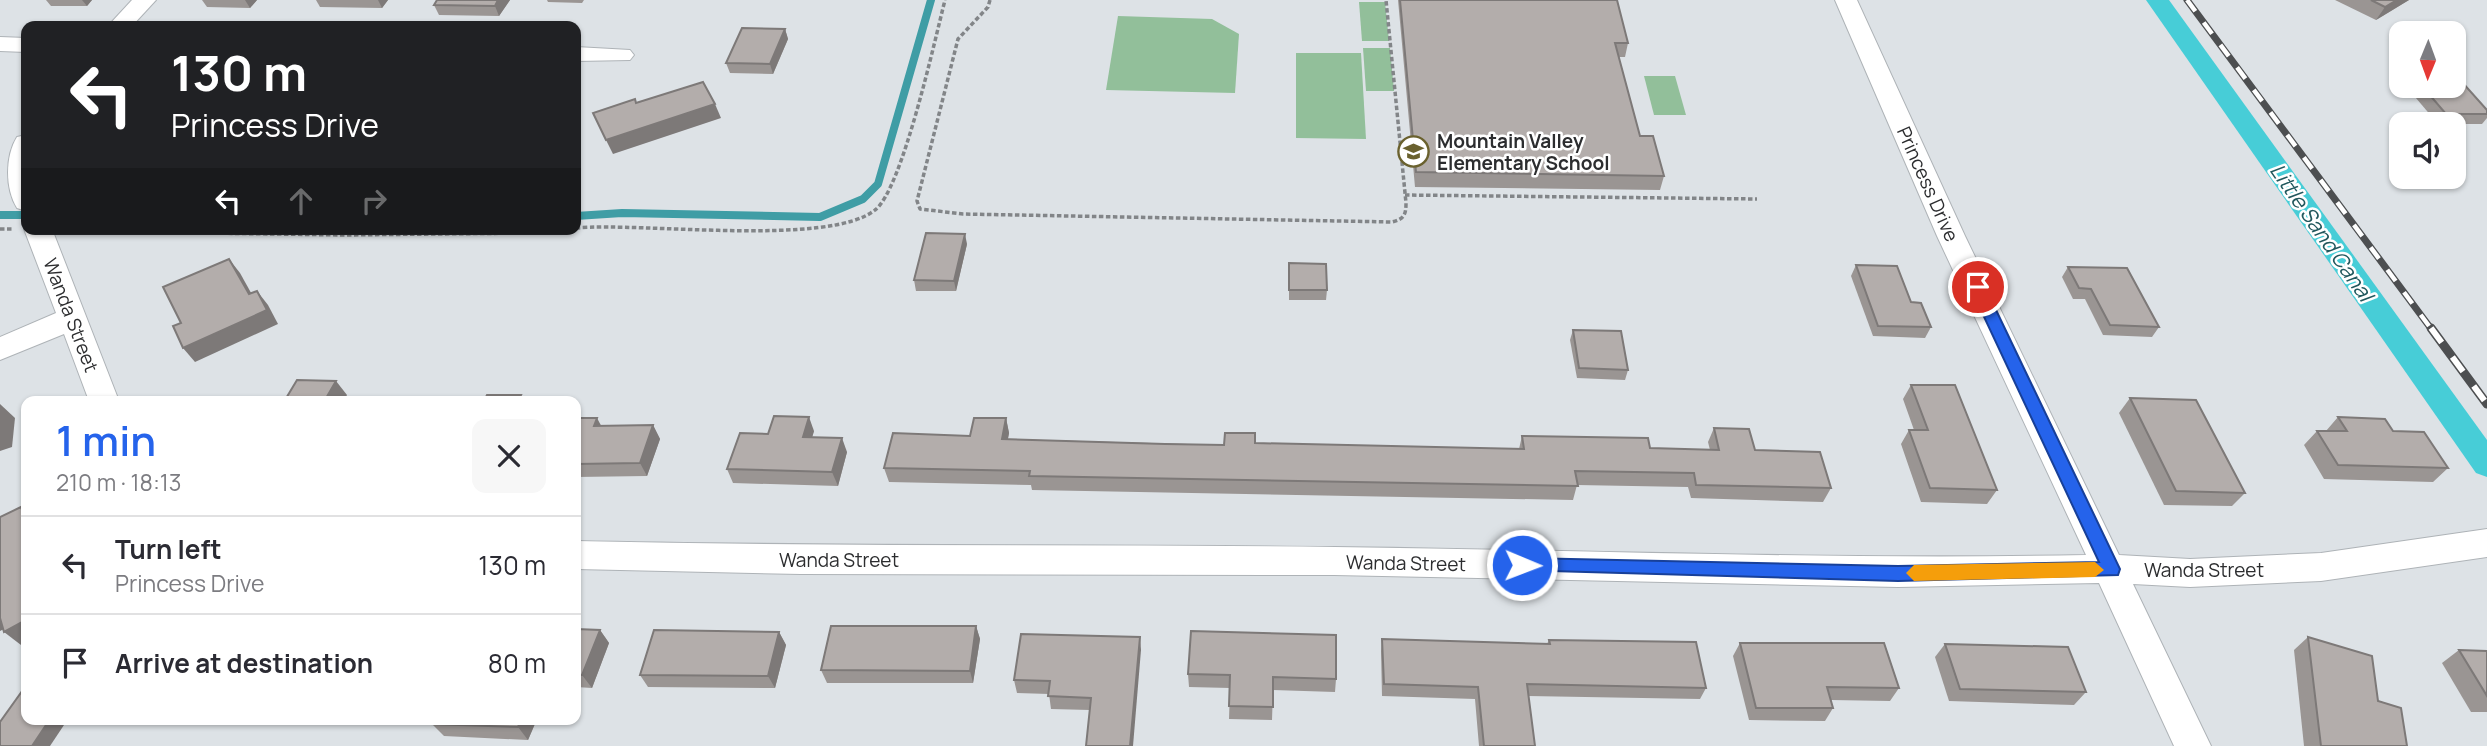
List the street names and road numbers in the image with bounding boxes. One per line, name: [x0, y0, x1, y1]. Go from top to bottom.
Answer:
street label: Princess Drive: [1891, 122, 1965, 246]
street label: Wanda Street: [37, 254, 105, 376]
street label: Wanda Street: [779, 547, 899, 573]
street label: Wanda Street: [1346, 549, 1466, 577]
street label: Wanda Street: [2144, 557, 2264, 583]

